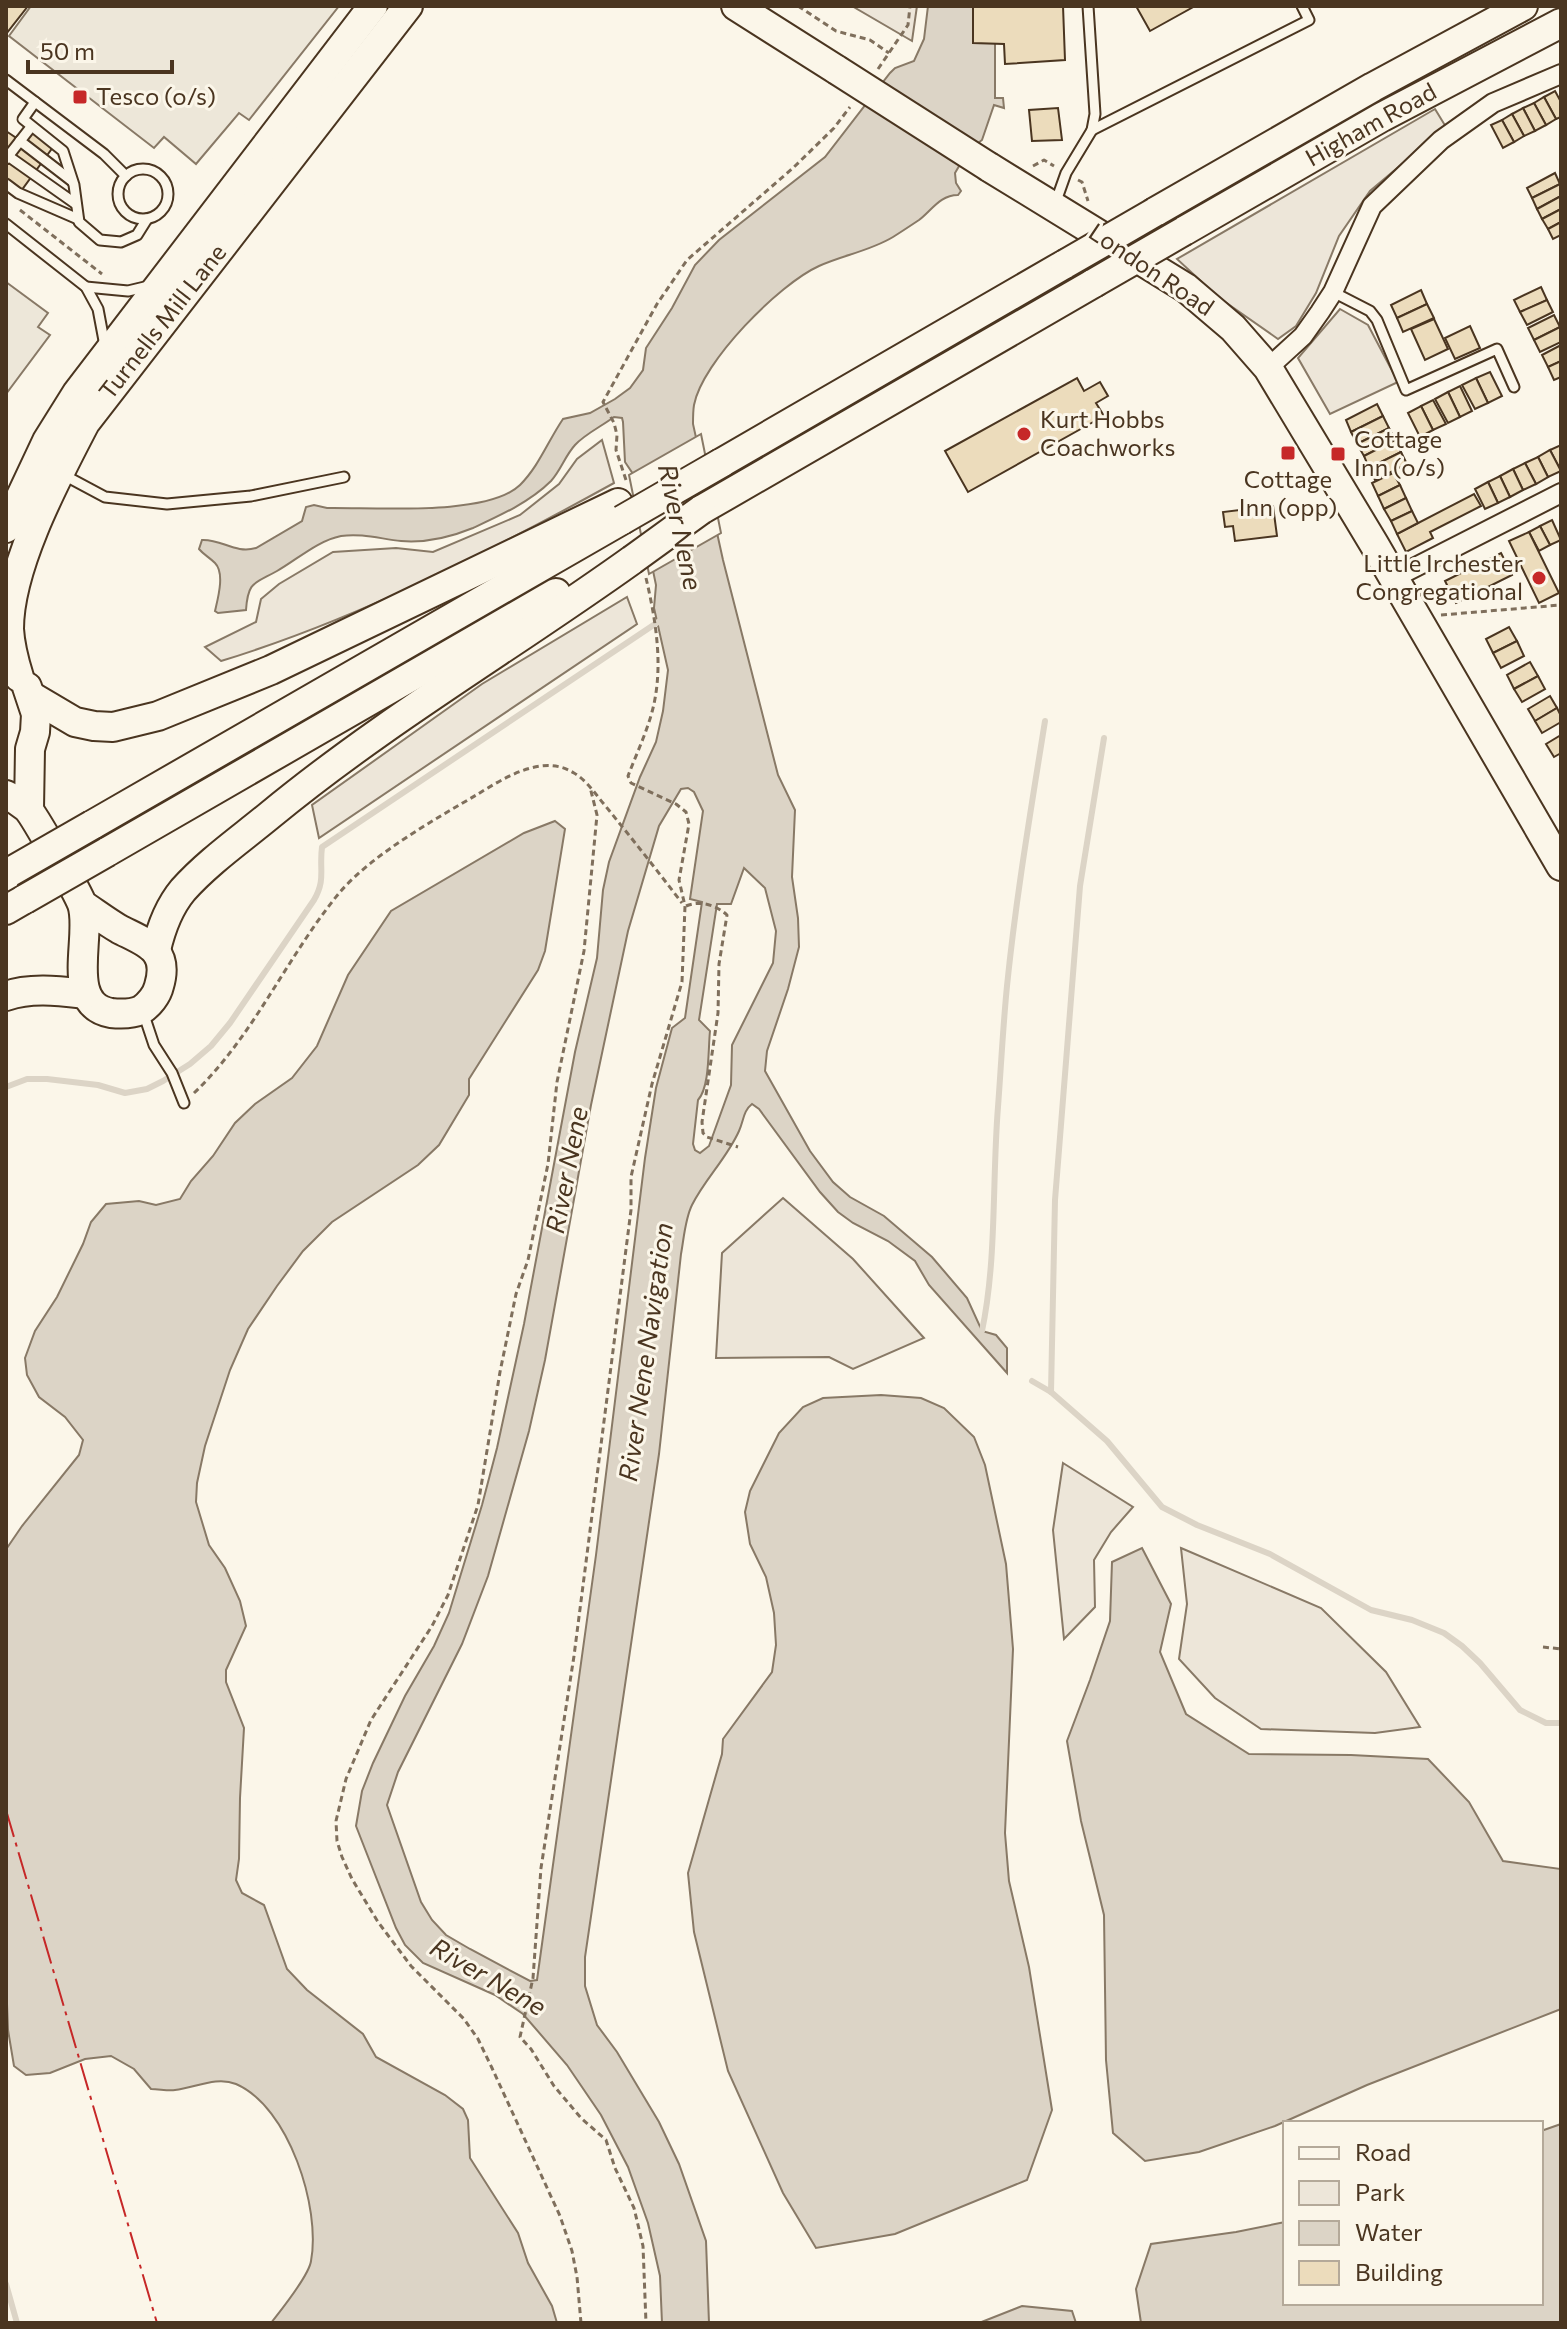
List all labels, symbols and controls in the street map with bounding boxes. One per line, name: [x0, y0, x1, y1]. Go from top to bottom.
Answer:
scale bar: [28, 24, 172, 74]
text: 50 m: [40, 36, 95, 65]
street label: Higham Road: [1300, 76, 1441, 172]
place label: Tesco (o/s): [96, 81, 216, 110]
marker: Tesco (o/s): [71, 88, 89, 106]
street label: London Road: [1084, 216, 1220, 321]
street label: Turnells Mill Lane: [92, 238, 231, 405]
place label: Kurt Hobbs Coachworks: [1040, 404, 1175, 461]
place label: Cottage Inn (o/s): [1354, 424, 1445, 481]
marker: Kurt Hobbs Coachworks: [1015, 425, 1033, 443]
marker: Cottage Inn (opp): [1279, 444, 1297, 462]
marker: Cottage Inn (o/s): [1329, 445, 1347, 463]
water label: River Nene: [653, 461, 710, 593]
place label: Cottage Inn (opp): [1239, 464, 1337, 521]
place label: Little Irchester Congregational: [1355, 548, 1523, 605]
marker: Little Irchester Congregational: [1530, 569, 1548, 587]
water label: River Nene: [538, 1104, 593, 1236]
water label: River Nene Navigation: [611, 1220, 678, 1483]
water label: River Nene: [425, 1930, 552, 2021]
legend: [1283, 2121, 1543, 2305]
text: Road: [1355, 2137, 1411, 2166]
text: Park: [1355, 2177, 1405, 2206]
text: Water: [1355, 2217, 1423, 2246]
text: Building: [1355, 2257, 1443, 2286]

